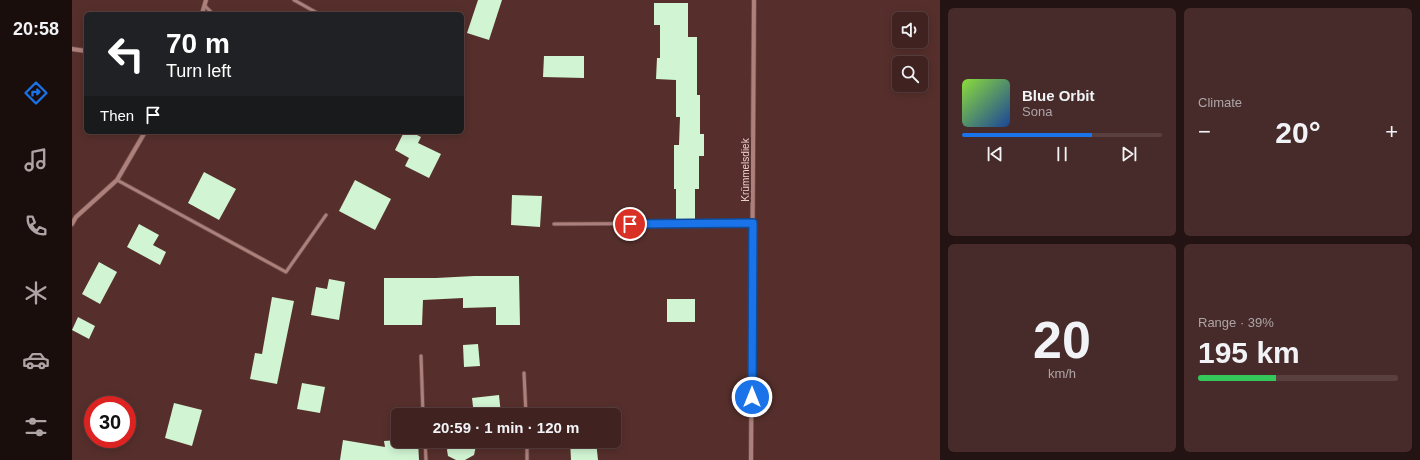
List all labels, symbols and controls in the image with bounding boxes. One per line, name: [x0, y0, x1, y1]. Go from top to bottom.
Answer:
map controls: [892, 12, 928, 92]
button: sound: [892, 12, 928, 48]
text: 20:58: [13, 19, 59, 39]
icon: left: [100, 28, 152, 80]
text: 70 m: [166, 28, 230, 59]
button: search: [892, 56, 928, 92]
text: Turn left: [166, 61, 231, 81]
icon: directions: [22, 79, 50, 107]
text: Blue Orbit: [1022, 87, 1095, 104]
text: Climate: [1198, 95, 1242, 110]
icon: arrive: [142, 104, 164, 126]
text: Sona: [1022, 104, 1052, 119]
text: Then: [100, 107, 134, 124]
text: 20°: [1275, 116, 1321, 149]
text: −: [1198, 119, 1211, 144]
text: +: [1385, 119, 1398, 144]
street label: Krümmelsdiek: [740, 137, 751, 202]
icon: previous: [984, 143, 1006, 165]
icon: pause: [1051, 143, 1073, 165]
icon: next: [1118, 143, 1140, 165]
icon: music: [22, 146, 50, 174]
pin: [613, 207, 647, 241]
icon: phone: [22, 212, 50, 240]
icon: arrive: [619, 213, 641, 235]
icon: climate: [22, 279, 50, 307]
text: 20: [1033, 311, 1091, 369]
text: Range · 39%: [1198, 315, 1274, 330]
text: 195 km: [1198, 336, 1300, 369]
icon: car: [22, 346, 50, 374]
text: km/h: [1048, 366, 1076, 381]
position arrow: [731, 376, 773, 418]
speed limit sign: 30: [84, 396, 136, 448]
icon: filters: [22, 413, 50, 441]
text: 20:59 · 1 min · 120 m: [433, 419, 579, 436]

